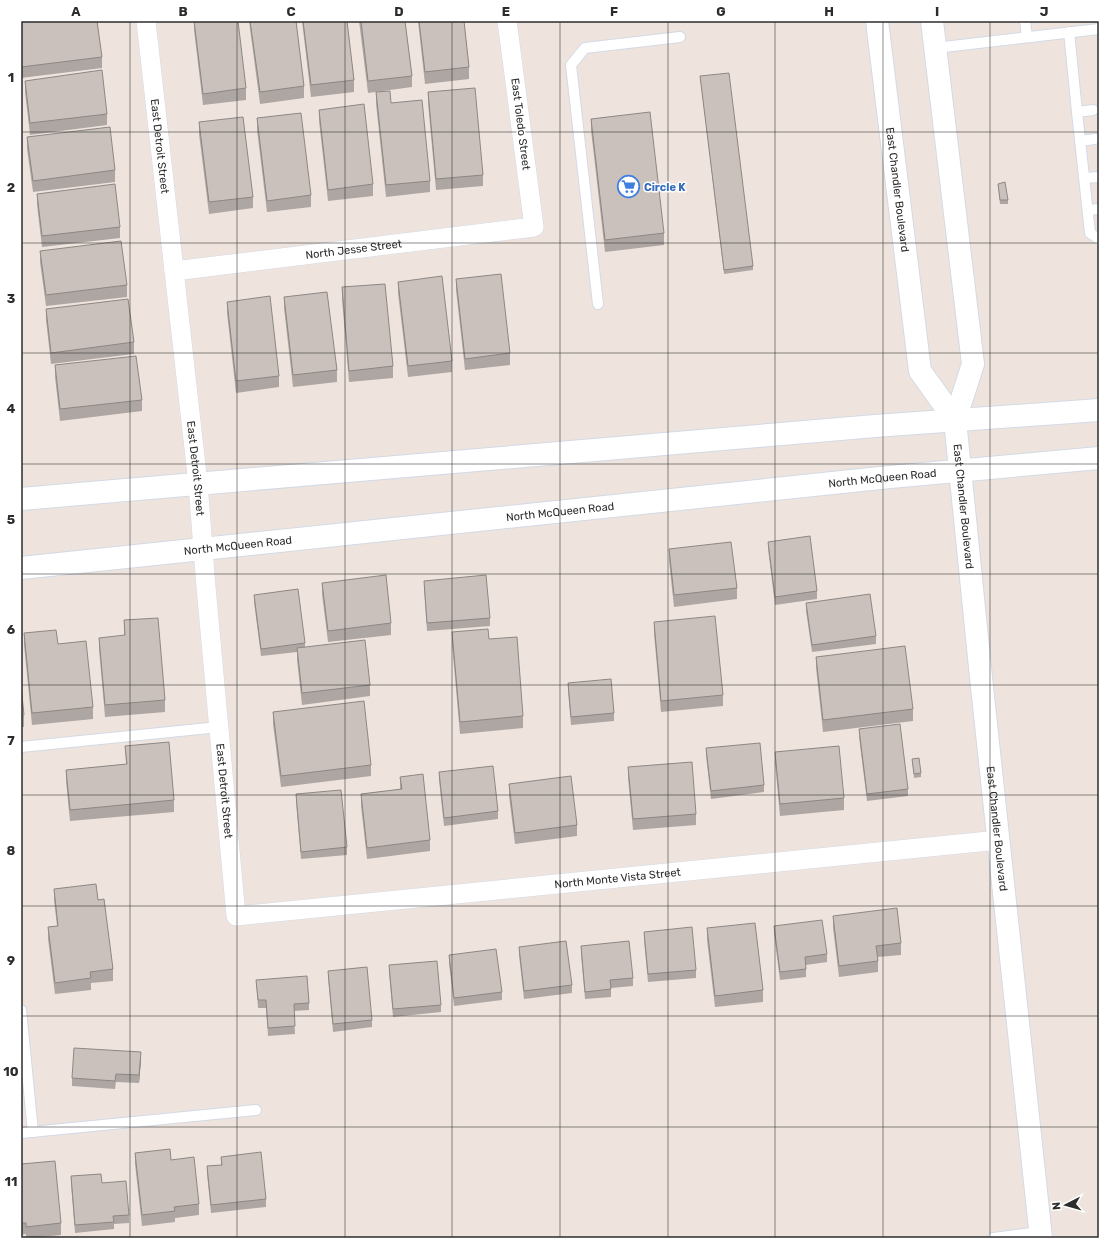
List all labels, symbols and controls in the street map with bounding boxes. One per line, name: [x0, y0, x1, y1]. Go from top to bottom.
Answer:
text: A: [71, 4, 81, 19]
text: B: [178, 4, 188, 19]
text: C: [286, 4, 296, 19]
text: D: [394, 4, 404, 19]
text: E: [502, 4, 510, 19]
text: F: [610, 4, 618, 19]
text: G: [716, 4, 726, 19]
text: H: [824, 4, 834, 19]
text: I: [935, 4, 939, 19]
text: J: [1040, 4, 1048, 19]
text: 1: [8, 70, 14, 85]
street label: East Toledo Street: [508, 77, 533, 172]
street label: East Detroit Street: [148, 98, 171, 195]
street label: East Chandler Boulevard: [883, 127, 911, 253]
supermarket icon: Circle K: [615, 174, 641, 200]
text: 2: [7, 180, 15, 195]
place label: Circle K: [644, 181, 686, 194]
street label: North Jesse Street: [305, 237, 403, 262]
text: 3: [7, 291, 16, 306]
text: 4: [7, 401, 16, 416]
street label: East Detroit Street: [184, 420, 206, 517]
street label: East Chandler Boulevard: [950, 443, 976, 570]
street label: North McQueen Road: [828, 467, 937, 490]
street label: North McQueen Road: [505, 500, 615, 524]
text: 5: [7, 512, 15, 527]
street label: North McQueen Road: [183, 534, 293, 558]
text: 6: [7, 622, 16, 637]
text: 7: [7, 733, 15, 748]
street label: East Detroit Street: [213, 743, 235, 840]
street label: East Chandler Boulevard: [984, 765, 1010, 892]
text: 8: [7, 843, 16, 858]
street label: North Monte Vista Street: [554, 866, 682, 891]
text: 9: [7, 953, 15, 968]
text: 10: [3, 1064, 19, 1079]
text: 11: [5, 1174, 17, 1189]
north arrow: [1046, 1185, 1086, 1225]
text: N: [1050, 1201, 1063, 1211]

